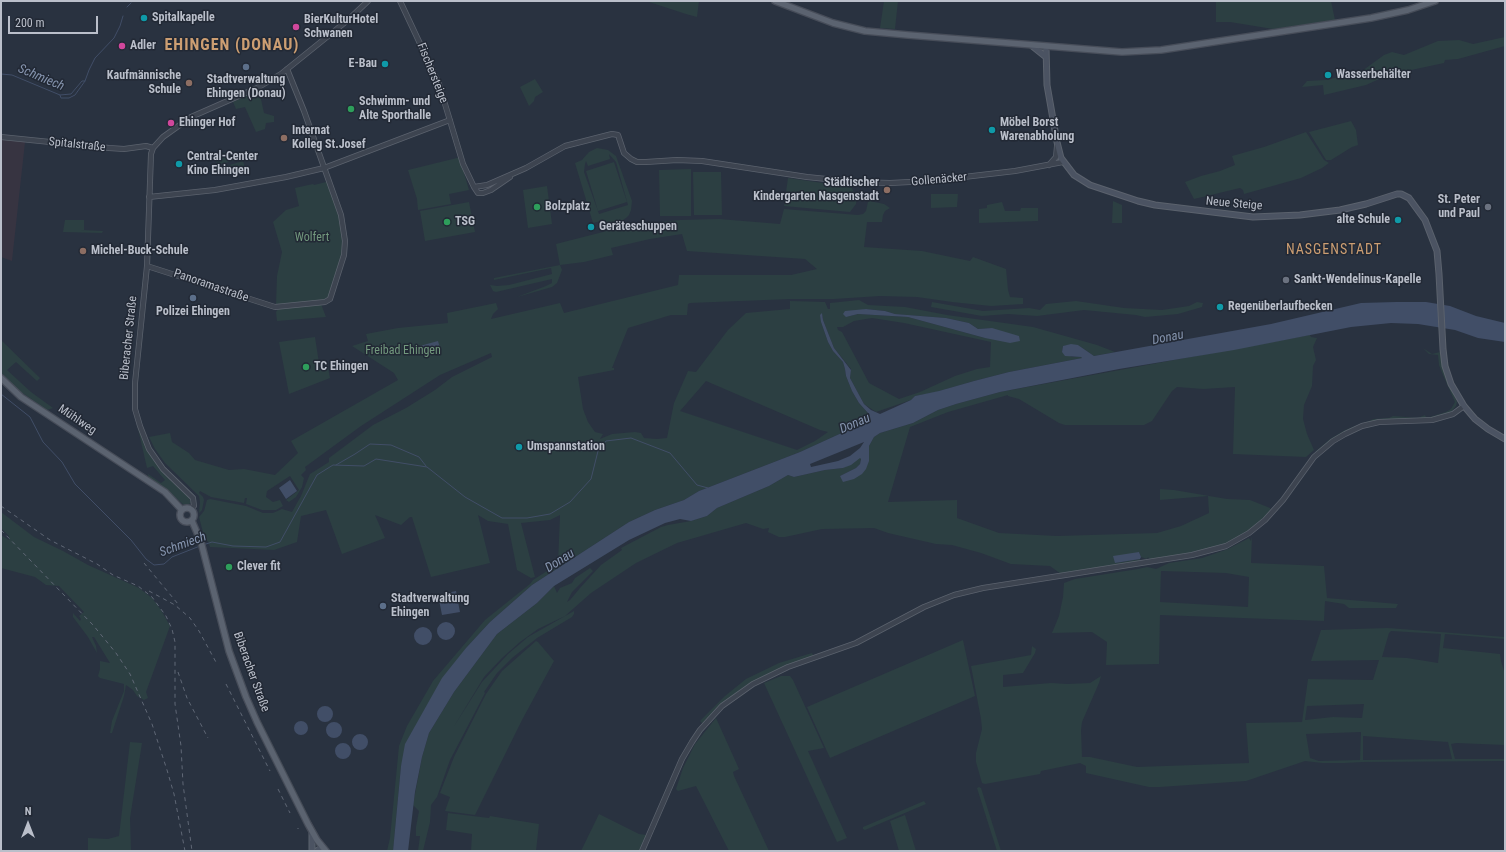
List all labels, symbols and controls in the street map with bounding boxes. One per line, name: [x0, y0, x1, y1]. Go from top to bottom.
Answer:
scale bar: [10, 8, 100, 34]
place label: Spitalkapelle: [152, 11, 215, 25]
marker: Spitalkapelle: [139, 13, 149, 23]
place label: BierKulturHotel Schwanen: [304, 13, 378, 41]
text: 200 m: [15, 16, 45, 30]
marker: BierKulturHotel Schwanen: [291, 22, 301, 32]
district label: EHINGEN (DONAU): [164, 36, 300, 56]
place label: Adler: [130, 39, 156, 53]
marker: Adler: [117, 41, 127, 51]
street label: Fischersteige: [413, 41, 451, 105]
place label: E-Bau: [348, 57, 377, 71]
marker: E-Bau: [380, 59, 390, 69]
water label: Schmiech: [16, 61, 66, 95]
marker: Stadtverwaltung Ehingen (Donau): [241, 62, 251, 72]
place label: Wasserbehälter: [1336, 68, 1411, 82]
place label: Kaufmännische Schule: [107, 69, 181, 97]
marker: Wasserbehälter: [1323, 70, 1333, 80]
place label: Stadtverwaltung Ehingen (Donau): [206, 73, 286, 101]
marker: Kaufmännische Schule: [184, 78, 194, 88]
place label: Schwimm- und Alte Sporthalle: [359, 95, 431, 123]
marker: Schwimm- und Alte Sporthalle: [346, 104, 356, 114]
place label: Ehinger Hof: [179, 116, 236, 130]
place label: Möbel Borst Warenabholung: [1000, 116, 1074, 144]
marker: Ehinger Hof: [166, 118, 176, 128]
place label: Internat Kolleg St.Josef: [292, 124, 366, 152]
marker: Möbel Borst Warenabholung: [987, 125, 997, 135]
marker: Internat Kolleg St.Josef: [279, 133, 289, 143]
street label: Spitalstraße: [48, 135, 106, 155]
place label: Central-Center Kino Ehingen: [187, 150, 258, 178]
marker: Central-Center Kino Ehingen: [174, 159, 184, 169]
street label: Gollenäcker: [911, 170, 967, 190]
place label: Städtischer Kindergarten Nasgenstadt: [753, 176, 879, 204]
marker: Städtischer Kindergarten Nasgenstadt: [882, 185, 892, 195]
place label: St. Peter und Paul: [1438, 193, 1480, 221]
street label: Neue Steige: [1205, 194, 1263, 214]
place label: Bolzplatz: [545, 200, 590, 214]
marker: Bolzplatz: [532, 202, 542, 212]
marker: St. Peter und Paul: [1483, 202, 1493, 212]
place label: alte Schule: [1337, 213, 1390, 227]
place label: TSG: [455, 215, 475, 229]
marker: alte Schule: [1393, 215, 1403, 225]
marker: TSG: [442, 217, 452, 227]
place label: Geräteschuppen: [599, 220, 677, 234]
marker: Geräteschuppen: [586, 222, 596, 232]
park label: Wolfert: [295, 231, 329, 245]
district label: NASGENSTADT: [1286, 242, 1382, 258]
place label: Michel-Buck-Schule: [91, 244, 188, 258]
marker: Michel-Buck-Schule: [78, 246, 88, 256]
street label: Panoramastraße: [172, 266, 250, 306]
place label: Sankt-Wendelinus-Kapelle: [1294, 273, 1421, 287]
marker: Sankt-Wendelinus-Kapelle: [1281, 275, 1291, 285]
marker: Polizei Ehingen: [188, 293, 198, 303]
street label: Biberacher Straße: [117, 295, 141, 381]
place label: Regenüberlaufbecken: [1228, 300, 1333, 314]
marker: Regenüberlaufbecken: [1215, 302, 1225, 312]
place label: Polizei Ehingen: [156, 305, 230, 319]
water label: Donau: [1151, 327, 1185, 349]
park label: Freibad Ehingen: [365, 344, 441, 358]
place label: TC Ehingen: [314, 360, 368, 374]
marker: TC Ehingen: [301, 362, 311, 372]
street label: Mühlweg: [55, 402, 99, 438]
water label: Donau: [837, 411, 873, 437]
place label: Umspannstation: [527, 440, 605, 454]
marker: Umspannstation: [514, 442, 524, 452]
water label: Schmiech: [157, 529, 209, 561]
water label: Donau: [542, 546, 578, 576]
place label: Clever fit: [237, 560, 281, 574]
marker: Clever fit: [224, 562, 234, 572]
place label: Stadtverwaltung Ehingen: [391, 592, 469, 620]
marker: Stadtverwaltung Ehingen: [378, 601, 388, 611]
street label: Biberacher Straße: [230, 630, 272, 714]
north arrow: [8, 804, 48, 844]
text: N: [25, 805, 31, 818]

